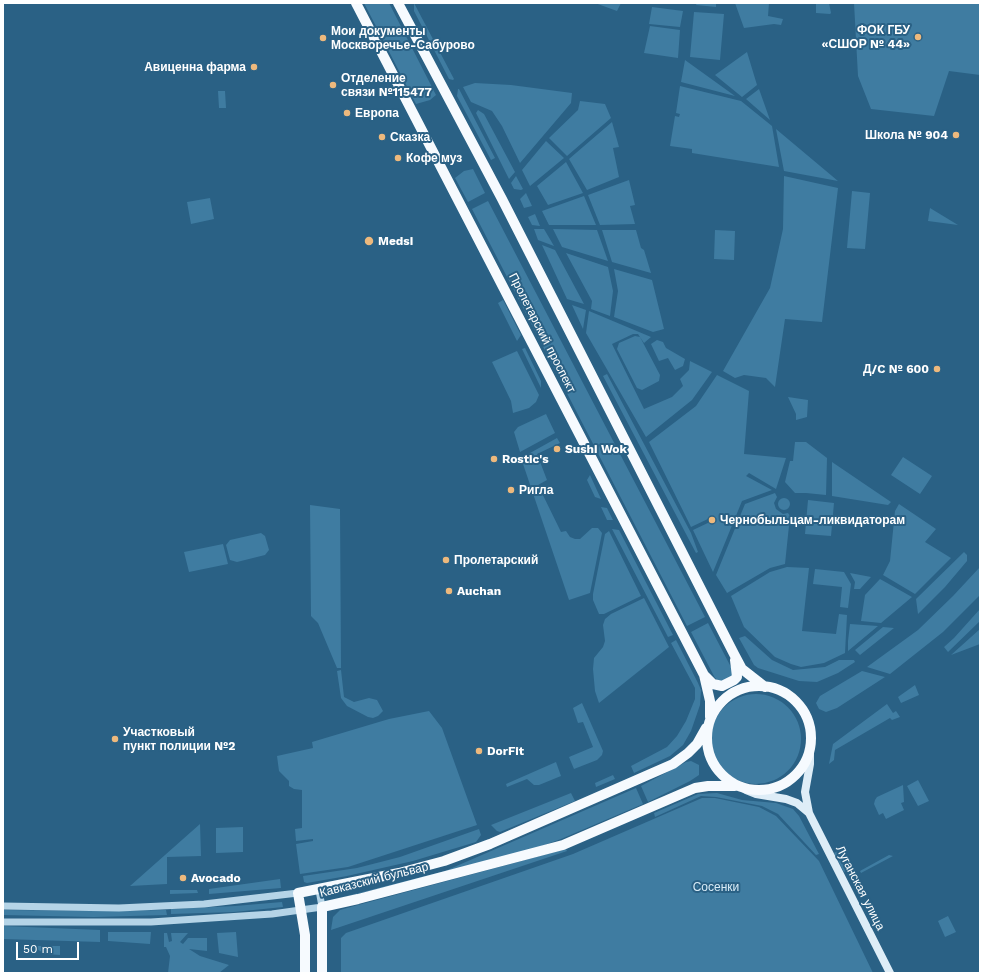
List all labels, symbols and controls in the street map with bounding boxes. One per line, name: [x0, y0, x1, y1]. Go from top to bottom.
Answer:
place label: ФОК ГБУ «СШОР № 44»: [822, 23, 910, 51]
place label: Мои документы Москворечье-Сабурово: [331, 24, 475, 52]
marker: ФОК ГБУ «СШОР № 44»: [913, 32, 923, 42]
marker: Мои документы Москворечье-Сабурово: [318, 33, 328, 43]
place label: Авиценна фарма: [144, 60, 246, 74]
marker: Авиценна фарма: [249, 62, 259, 72]
place label: Отделение связи №115477: [341, 71, 432, 99]
marker: Отделение связи №115477: [328, 80, 338, 90]
place label: Европа: [355, 106, 399, 120]
marker: Европа: [342, 108, 352, 118]
place label: Школа № 904: [865, 128, 948, 142]
place label: Сказка: [390, 130, 430, 144]
marker: Школа № 904: [951, 130, 961, 140]
marker: Сказка: [377, 132, 387, 142]
place label: Кофе муз: [406, 151, 462, 165]
marker: Кофе муз: [393, 153, 403, 163]
place label: Medsi: [378, 234, 413, 248]
marker: Medsi: [363, 235, 375, 247]
street label: Пролетарский проспект: [506, 271, 578, 395]
place label: Д/C № 600: [863, 362, 929, 376]
marker: Д/C № 600: [932, 364, 942, 374]
place label: Sushi Wok: [565, 442, 627, 456]
marker: Sushi Wok: [552, 444, 562, 454]
place label: Rostic's: [502, 452, 549, 466]
marker: Rostic's: [489, 454, 499, 464]
place label: Ригла: [519, 483, 553, 497]
marker: Ригла: [506, 485, 516, 495]
place label: Чернобыльцам-ликвидаторам: [720, 513, 905, 527]
marker: Чернобыльцам-ликвидаторам: [707, 515, 717, 525]
place label: Пролетарский: [454, 553, 538, 567]
marker: Пролетарский: [441, 555, 451, 565]
place label: Auchan: [457, 584, 501, 598]
marker: Auchan: [444, 586, 454, 596]
place label: Участковый пункт полиции №2: [123, 725, 235, 753]
marker: Участковый пункт полиции №2: [110, 734, 120, 744]
place label: DorFit: [487, 744, 524, 758]
marker: DorFit: [474, 746, 484, 756]
street label: Луганская улица: [832, 843, 888, 933]
street label: Кавказский бульвар: [318, 860, 430, 900]
place label: Avocado: [191, 871, 241, 885]
marker: Avocado: [178, 873, 188, 883]
park label: Сосенки: [693, 880, 739, 894]
scale bar: [18, 934, 81, 960]
text: 50 m: [23, 942, 53, 956]

